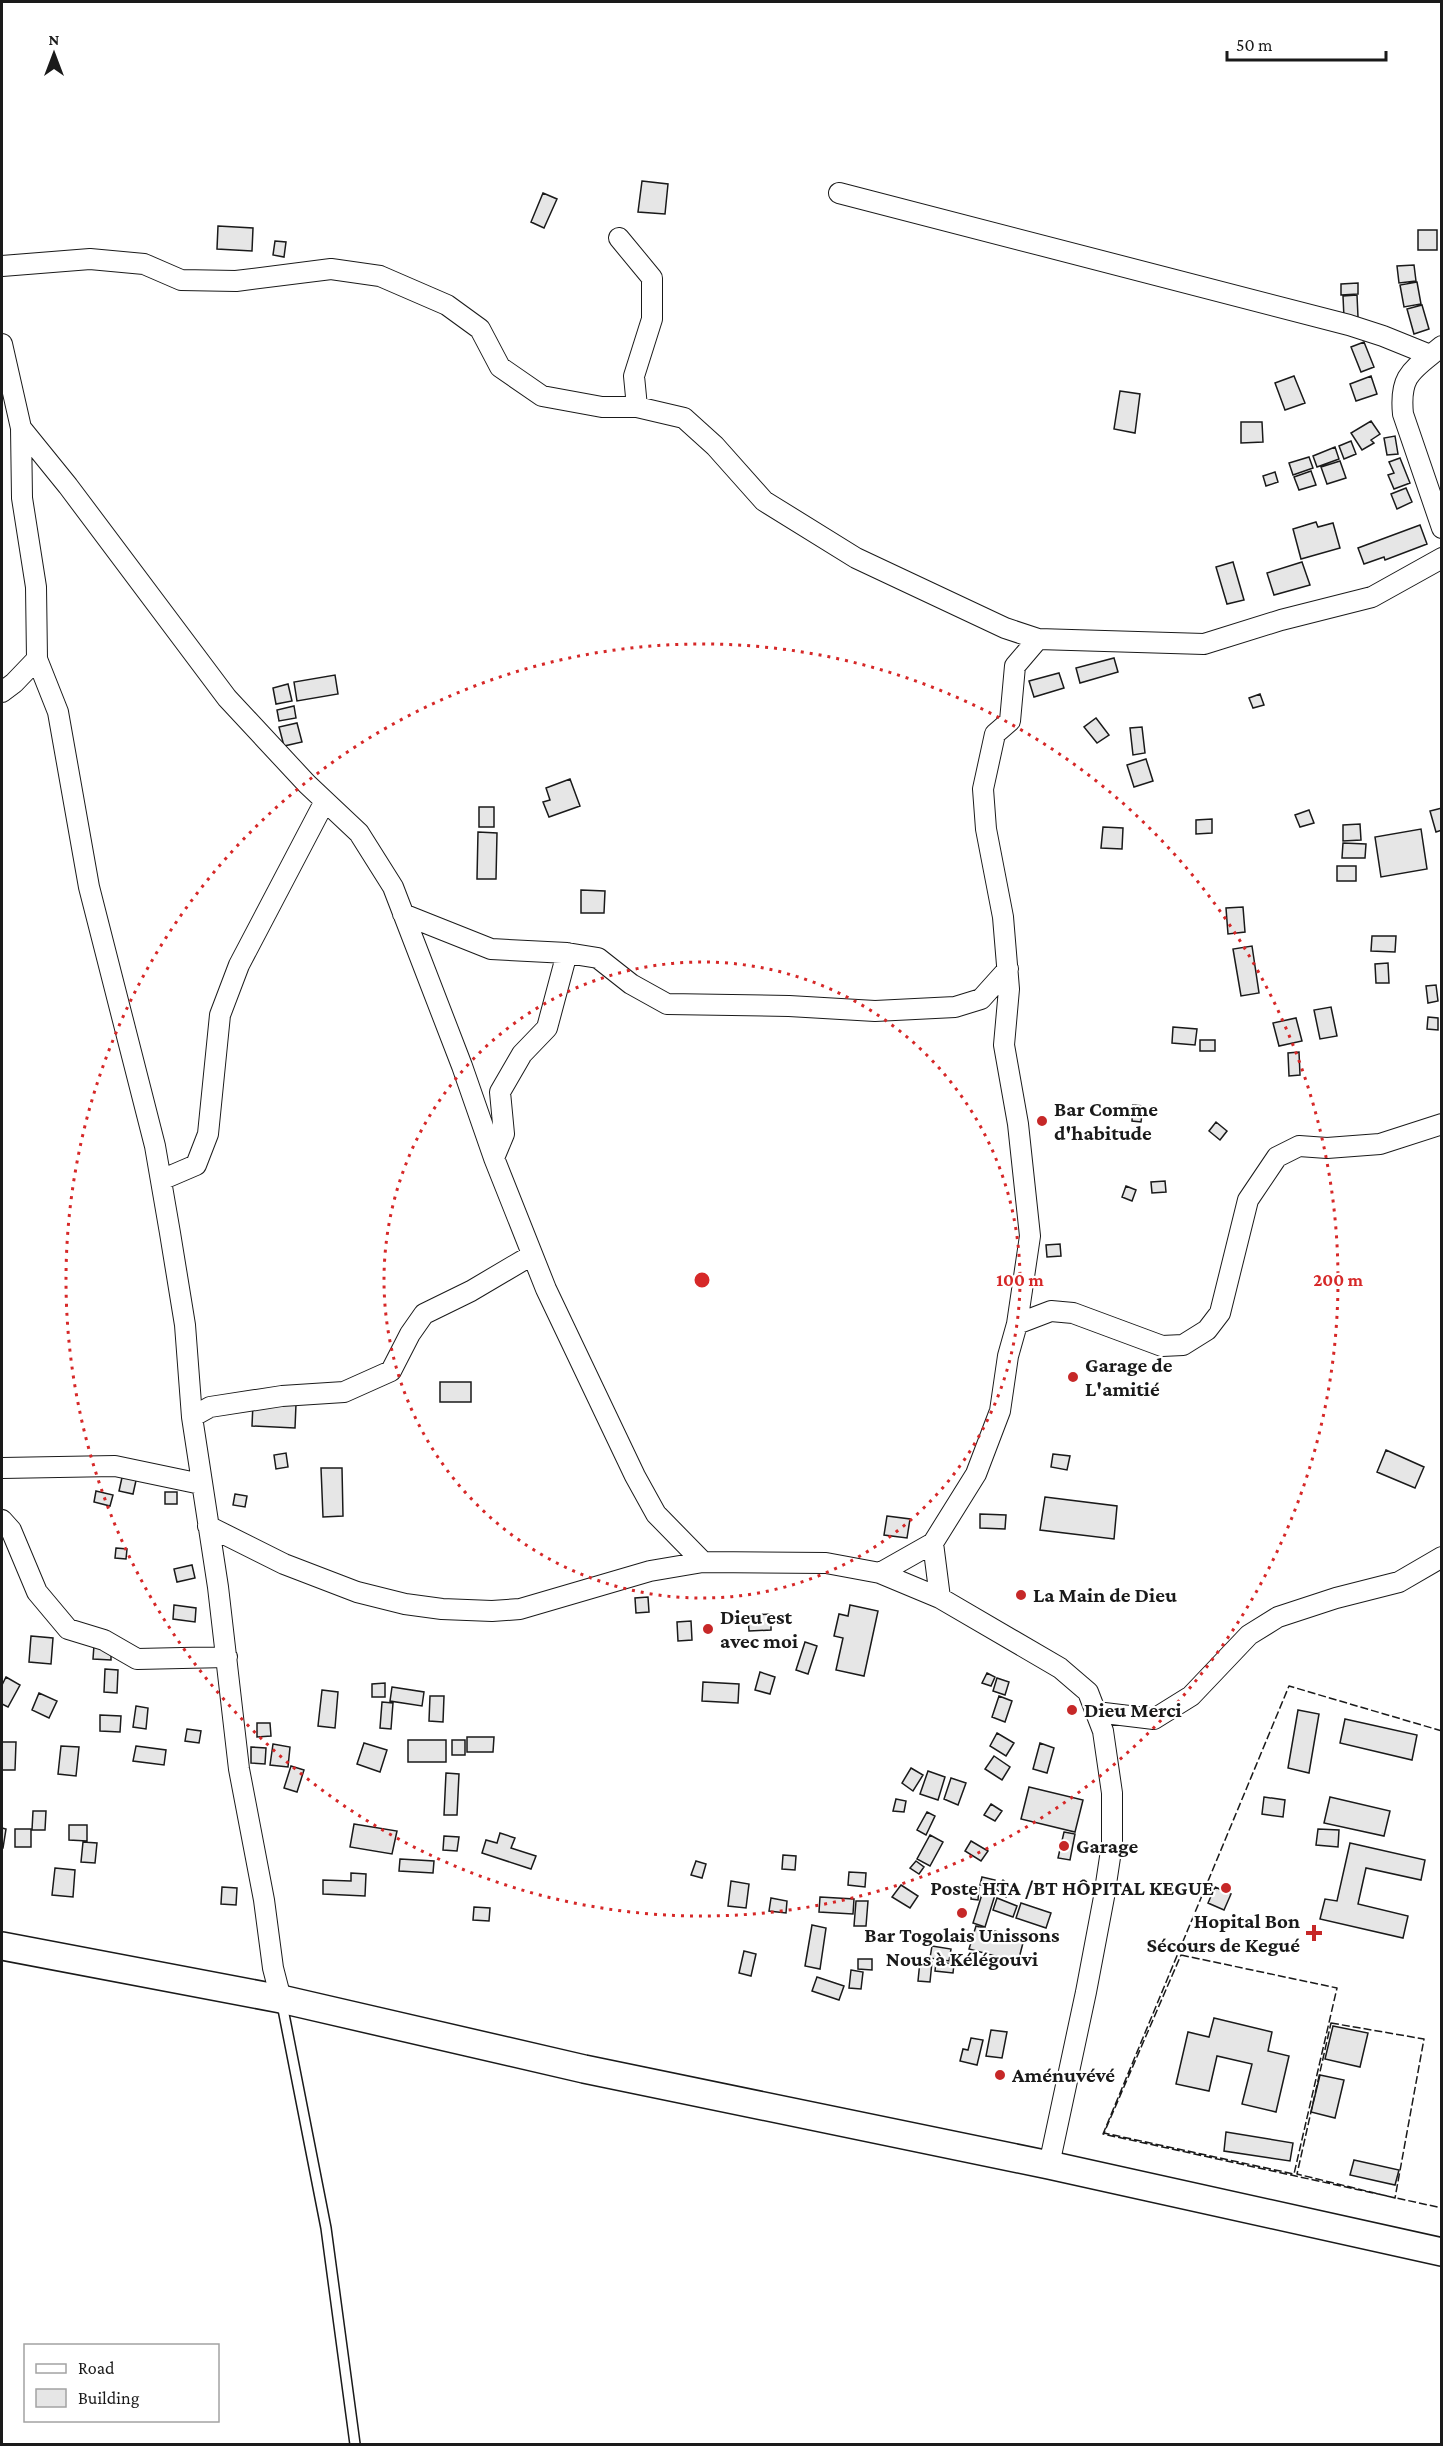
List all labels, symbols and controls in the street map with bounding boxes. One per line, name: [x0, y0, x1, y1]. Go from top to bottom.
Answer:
north arrow: [24, 24, 84, 84]
scale bar: [1227, 24, 1386, 62]
text: N: [49, 31, 60, 48]
text: 50 m: [1236, 35, 1273, 55]
place label: Bar Comme d'habitude: [1054, 1097, 1158, 1145]
marker: Bar Comme d'habitude: [1035, 1114, 1049, 1128]
centre of rings: [692, 1270, 712, 1290]
text: 100 m: [996, 1270, 1044, 1290]
text: 200 m: [1313, 1270, 1364, 1290]
place label: Garage de L'amitié: [1085, 1353, 1173, 1401]
marker: Garage de L'amitié: [1066, 1370, 1080, 1384]
place label: La Main de Dieu: [1033, 1583, 1177, 1607]
marker: La Main de Dieu: [1014, 1588, 1028, 1602]
place label: Dieu est avec moi: [720, 1605, 798, 1653]
marker: Dieu est avec moi: [701, 1622, 715, 1636]
place label: Dieu Merci: [1084, 1698, 1182, 1722]
marker: Dieu Merci: [1065, 1703, 1079, 1717]
place label: Garage: [1076, 1834, 1138, 1858]
marker: Garage: [1057, 1839, 1071, 1853]
place label: Poste HTA /BT HÔPITAL KEGUE: [930, 1876, 1214, 1900]
marker: Poste HTA /BT HÔPITAL KEGUE: [1219, 1881, 1233, 1895]
marker: Bar Togolais Unissons Nous à Kélégouvi: [955, 1906, 969, 1920]
place label: Hopital Bon Sécours de Kegué: [1146, 1909, 1300, 1957]
place label: Bar Togolais Unissons Nous à Kélégouvi: [864, 1923, 1060, 1971]
marker: Hopital Bon Sécours de Kegué: [1305, 1924, 1323, 1942]
place label: Aménuvévé: [1011, 2063, 1115, 2087]
marker: Aménuvévé: [993, 2068, 1007, 2082]
legend: [24, 2344, 219, 2422]
text: Road: [78, 2358, 115, 2378]
text: Building: [78, 2388, 140, 2408]

